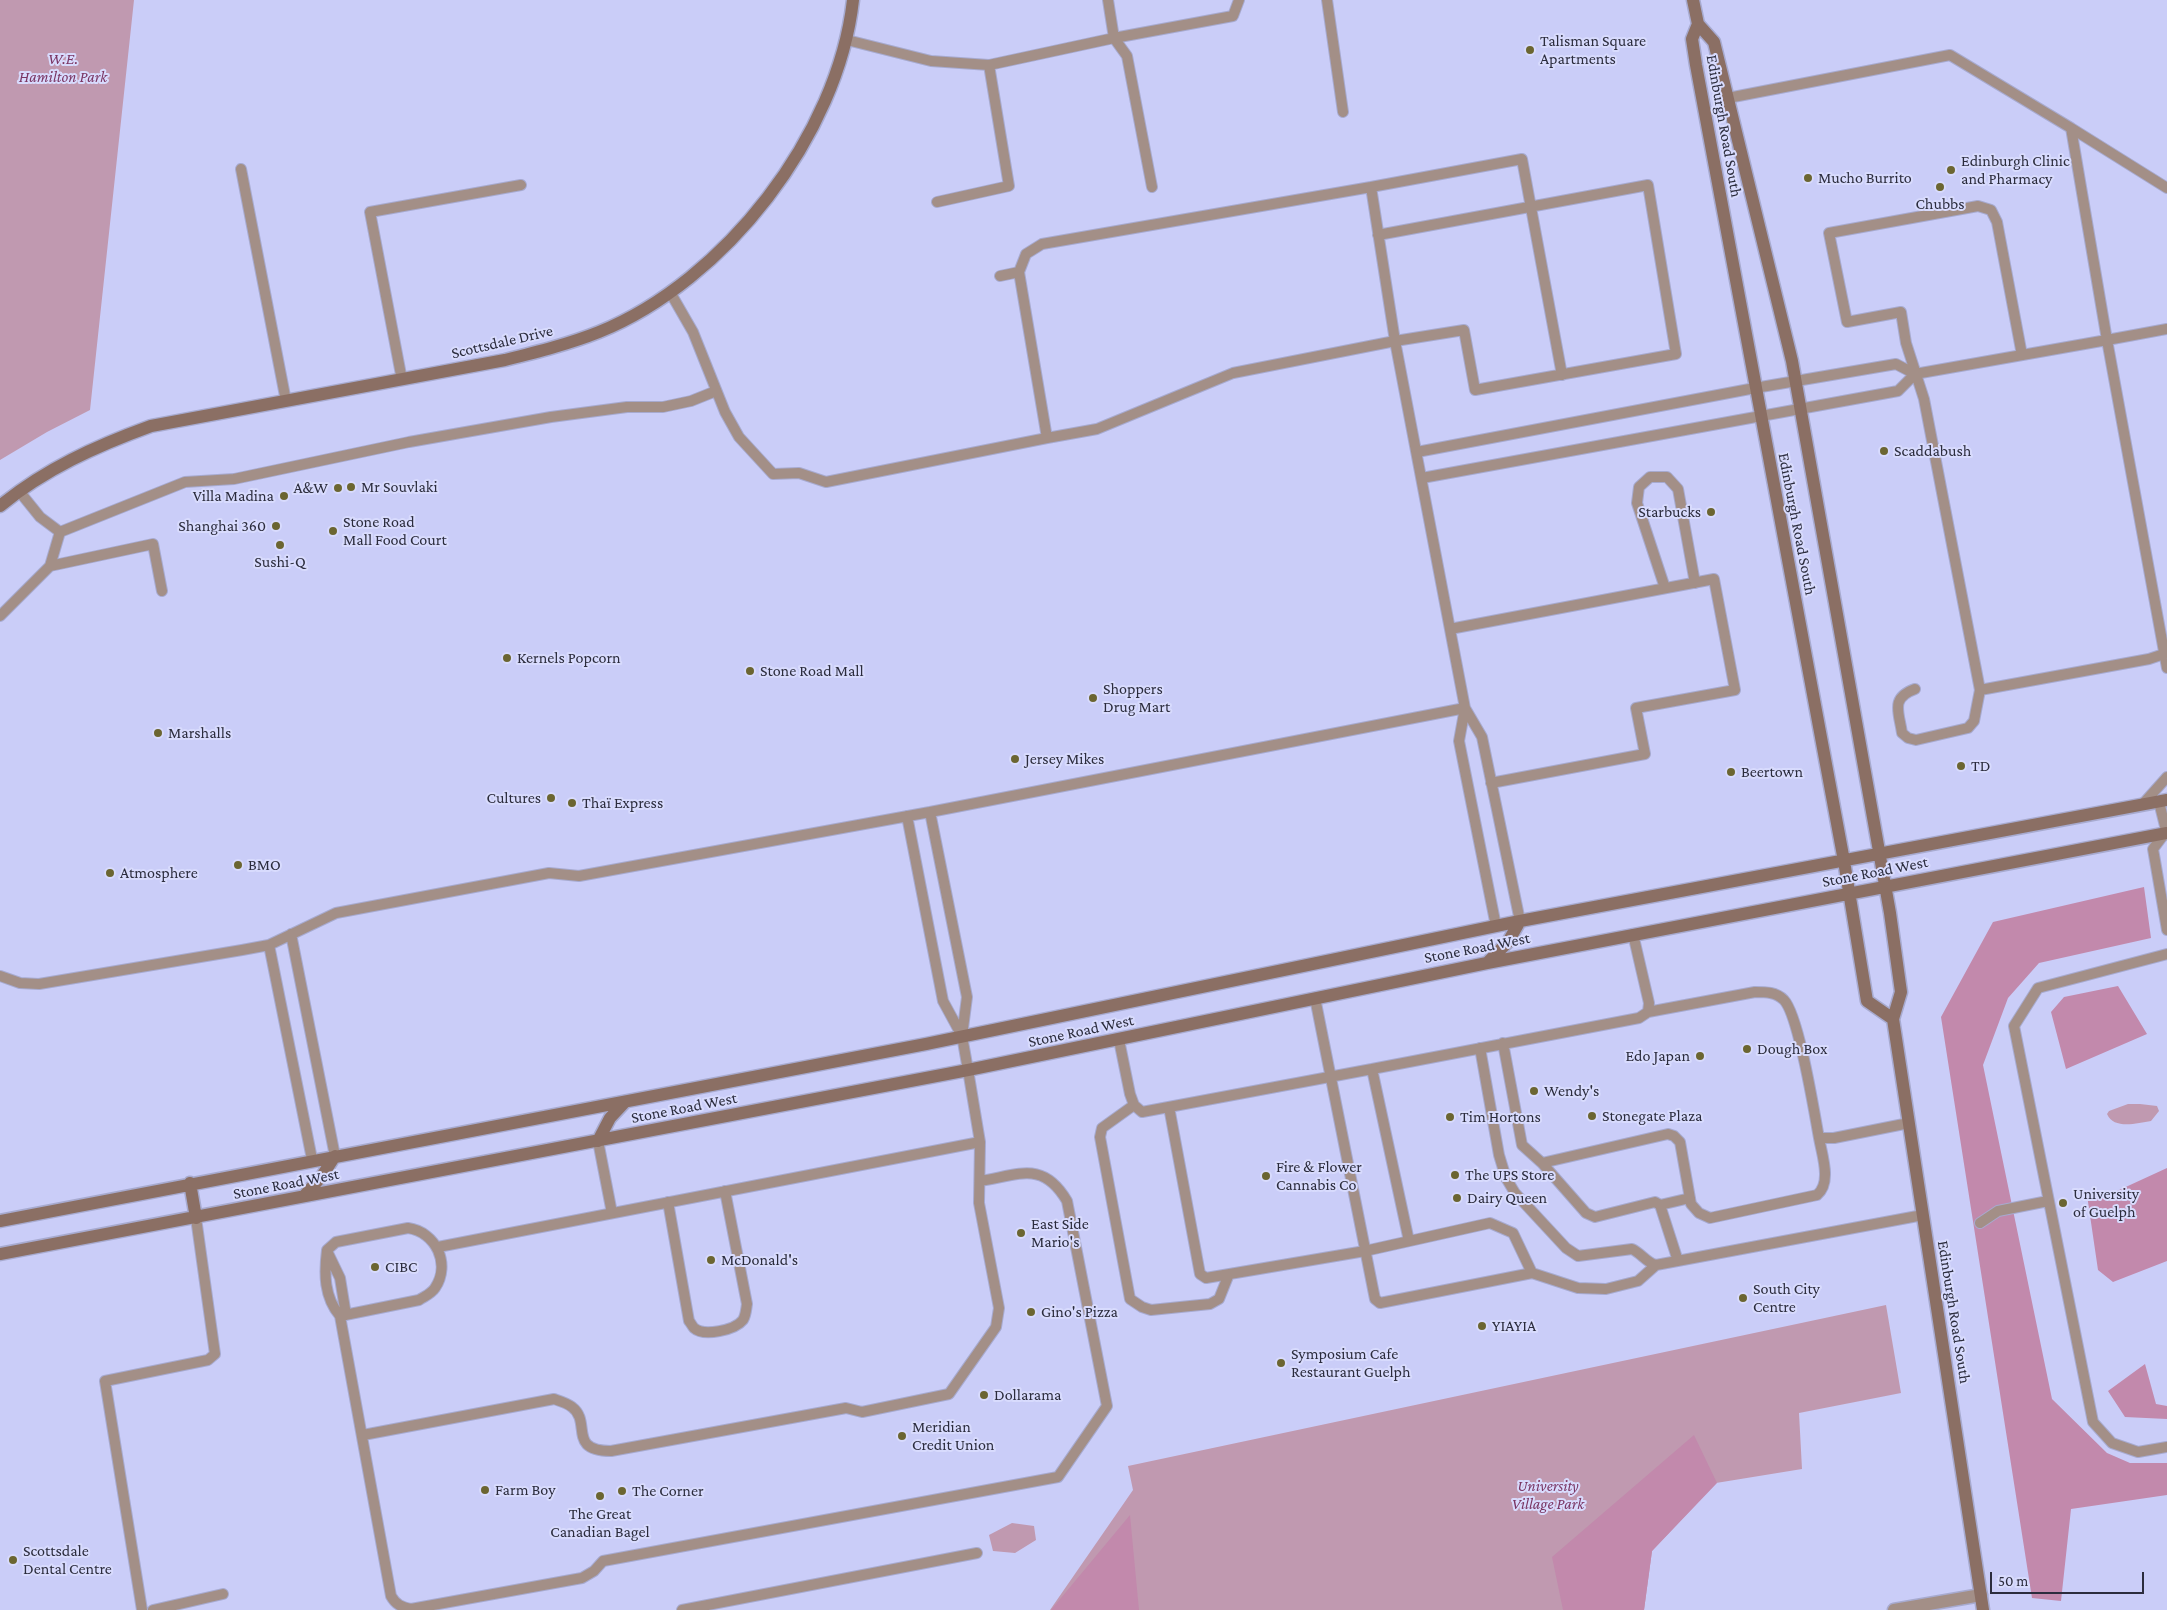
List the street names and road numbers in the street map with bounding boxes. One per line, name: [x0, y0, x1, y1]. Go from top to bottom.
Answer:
street label: Edinburgh Road South: [1702, 53, 1746, 199]
street label: Scottsdale Drive: [449, 321, 555, 363]
street label: Edinburgh Road South: [1774, 451, 1820, 597]
street label: Stone Road West: [1821, 852, 1929, 892]
street label: Stone Road West: [1423, 928, 1531, 968]
street label: Stone Road West: [1027, 1010, 1135, 1052]
street label: Stone Road West: [630, 1088, 738, 1128]
street label: Stone Road West: [232, 1164, 340, 1204]
street label: Edinburgh Road South: [1933, 1239, 1975, 1385]

